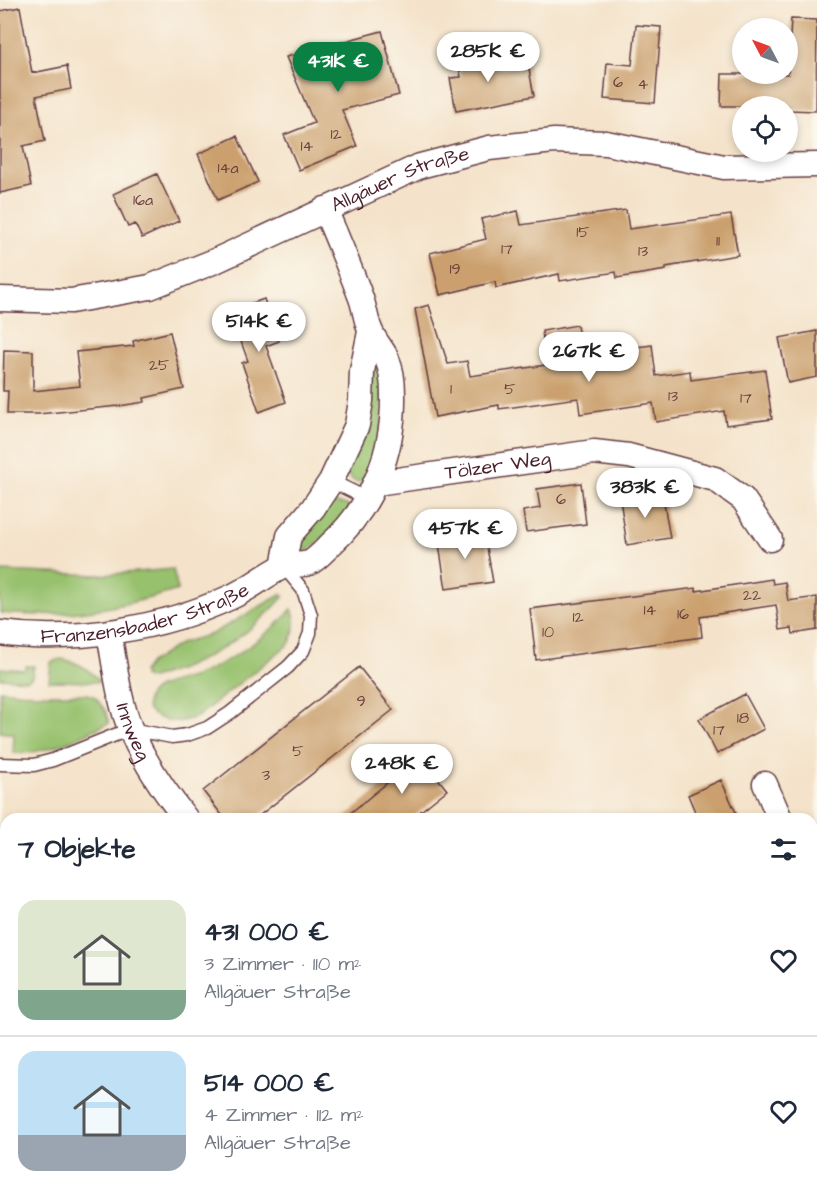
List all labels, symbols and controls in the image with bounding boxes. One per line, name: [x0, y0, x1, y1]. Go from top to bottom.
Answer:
north arrow: [732, 18, 798, 84]
map controls: [732, 18, 798, 162]
pin: 285K €: [439, 32, 537, 83]
text: 285K €: [451, 37, 525, 65]
pin: 431K €: [289, 42, 387, 93]
text: 431K €: [307, 47, 369, 75]
house number: 6: [613, 71, 623, 93]
house number: 4: [638, 73, 649, 95]
button: locate: [732, 96, 798, 162]
house number: 12: [330, 123, 342, 145]
house number: 14: [301, 135, 314, 157]
street label: Allgäuer Straße: [326, 140, 472, 219]
house number: 14a: [217, 157, 239, 179]
house number: 16a: [133, 189, 153, 211]
house number: 15: [576, 221, 590, 243]
house number: 11: [716, 230, 720, 252]
house number: 17: [501, 238, 513, 260]
house number: 13: [638, 240, 648, 262]
house number: 19: [449, 258, 461, 280]
pin: 514K €: [210, 302, 308, 353]
text: 514K €: [226, 307, 292, 335]
pin: 267K €: [540, 332, 638, 383]
text: 267K €: [553, 337, 625, 365]
house number: 25: [149, 354, 170, 376]
house number: 1: [450, 378, 452, 400]
house number: 5: [504, 378, 516, 400]
house number: 13: [668, 385, 678, 407]
house number: 17: [740, 387, 752, 409]
street label: Tölzer Weg: [443, 444, 553, 487]
pin: 383K €: [596, 468, 694, 519]
text: 383K €: [610, 473, 680, 501]
house number: 6: [556, 488, 566, 510]
pin: 457K €: [416, 509, 514, 560]
text: 457K €: [427, 514, 503, 542]
street label: Franzensbader Straße: [40, 576, 255, 650]
house number: 22: [743, 584, 761, 606]
house number: 14: [644, 599, 657, 621]
house number: 16: [677, 603, 689, 625]
house number: 12: [572, 606, 584, 628]
house number: 10: [542, 621, 554, 643]
house number: 9: [356, 690, 366, 712]
street label: Innweg: [109, 700, 157, 766]
house number: 18: [737, 707, 749, 729]
house number: 17: [713, 719, 725, 741]
house number: 5: [292, 740, 304, 762]
pin: 248K €: [353, 744, 451, 795]
text: 248K €: [365, 749, 439, 777]
house number: 3: [262, 764, 270, 786]
text: 7 Objekte: [18, 831, 136, 867]
icon: filters: [767, 833, 800, 866]
text: 431 000 €: [204, 914, 329, 950]
icon: home: [66, 924, 138, 996]
icon: heart: [767, 944, 800, 977]
text: 3 Zimmer · 110 m²: [204, 950, 362, 978]
text: Allgäuer Straße: [204, 978, 351, 1006]
text: 514 000 €: [204, 1065, 334, 1101]
icon: home: [66, 1075, 138, 1147]
icon: heart: [767, 1095, 800, 1128]
text: 4 Zimmer · 112 m²: [204, 1101, 364, 1129]
text: Allgäuer Straße: [204, 1129, 351, 1157]

